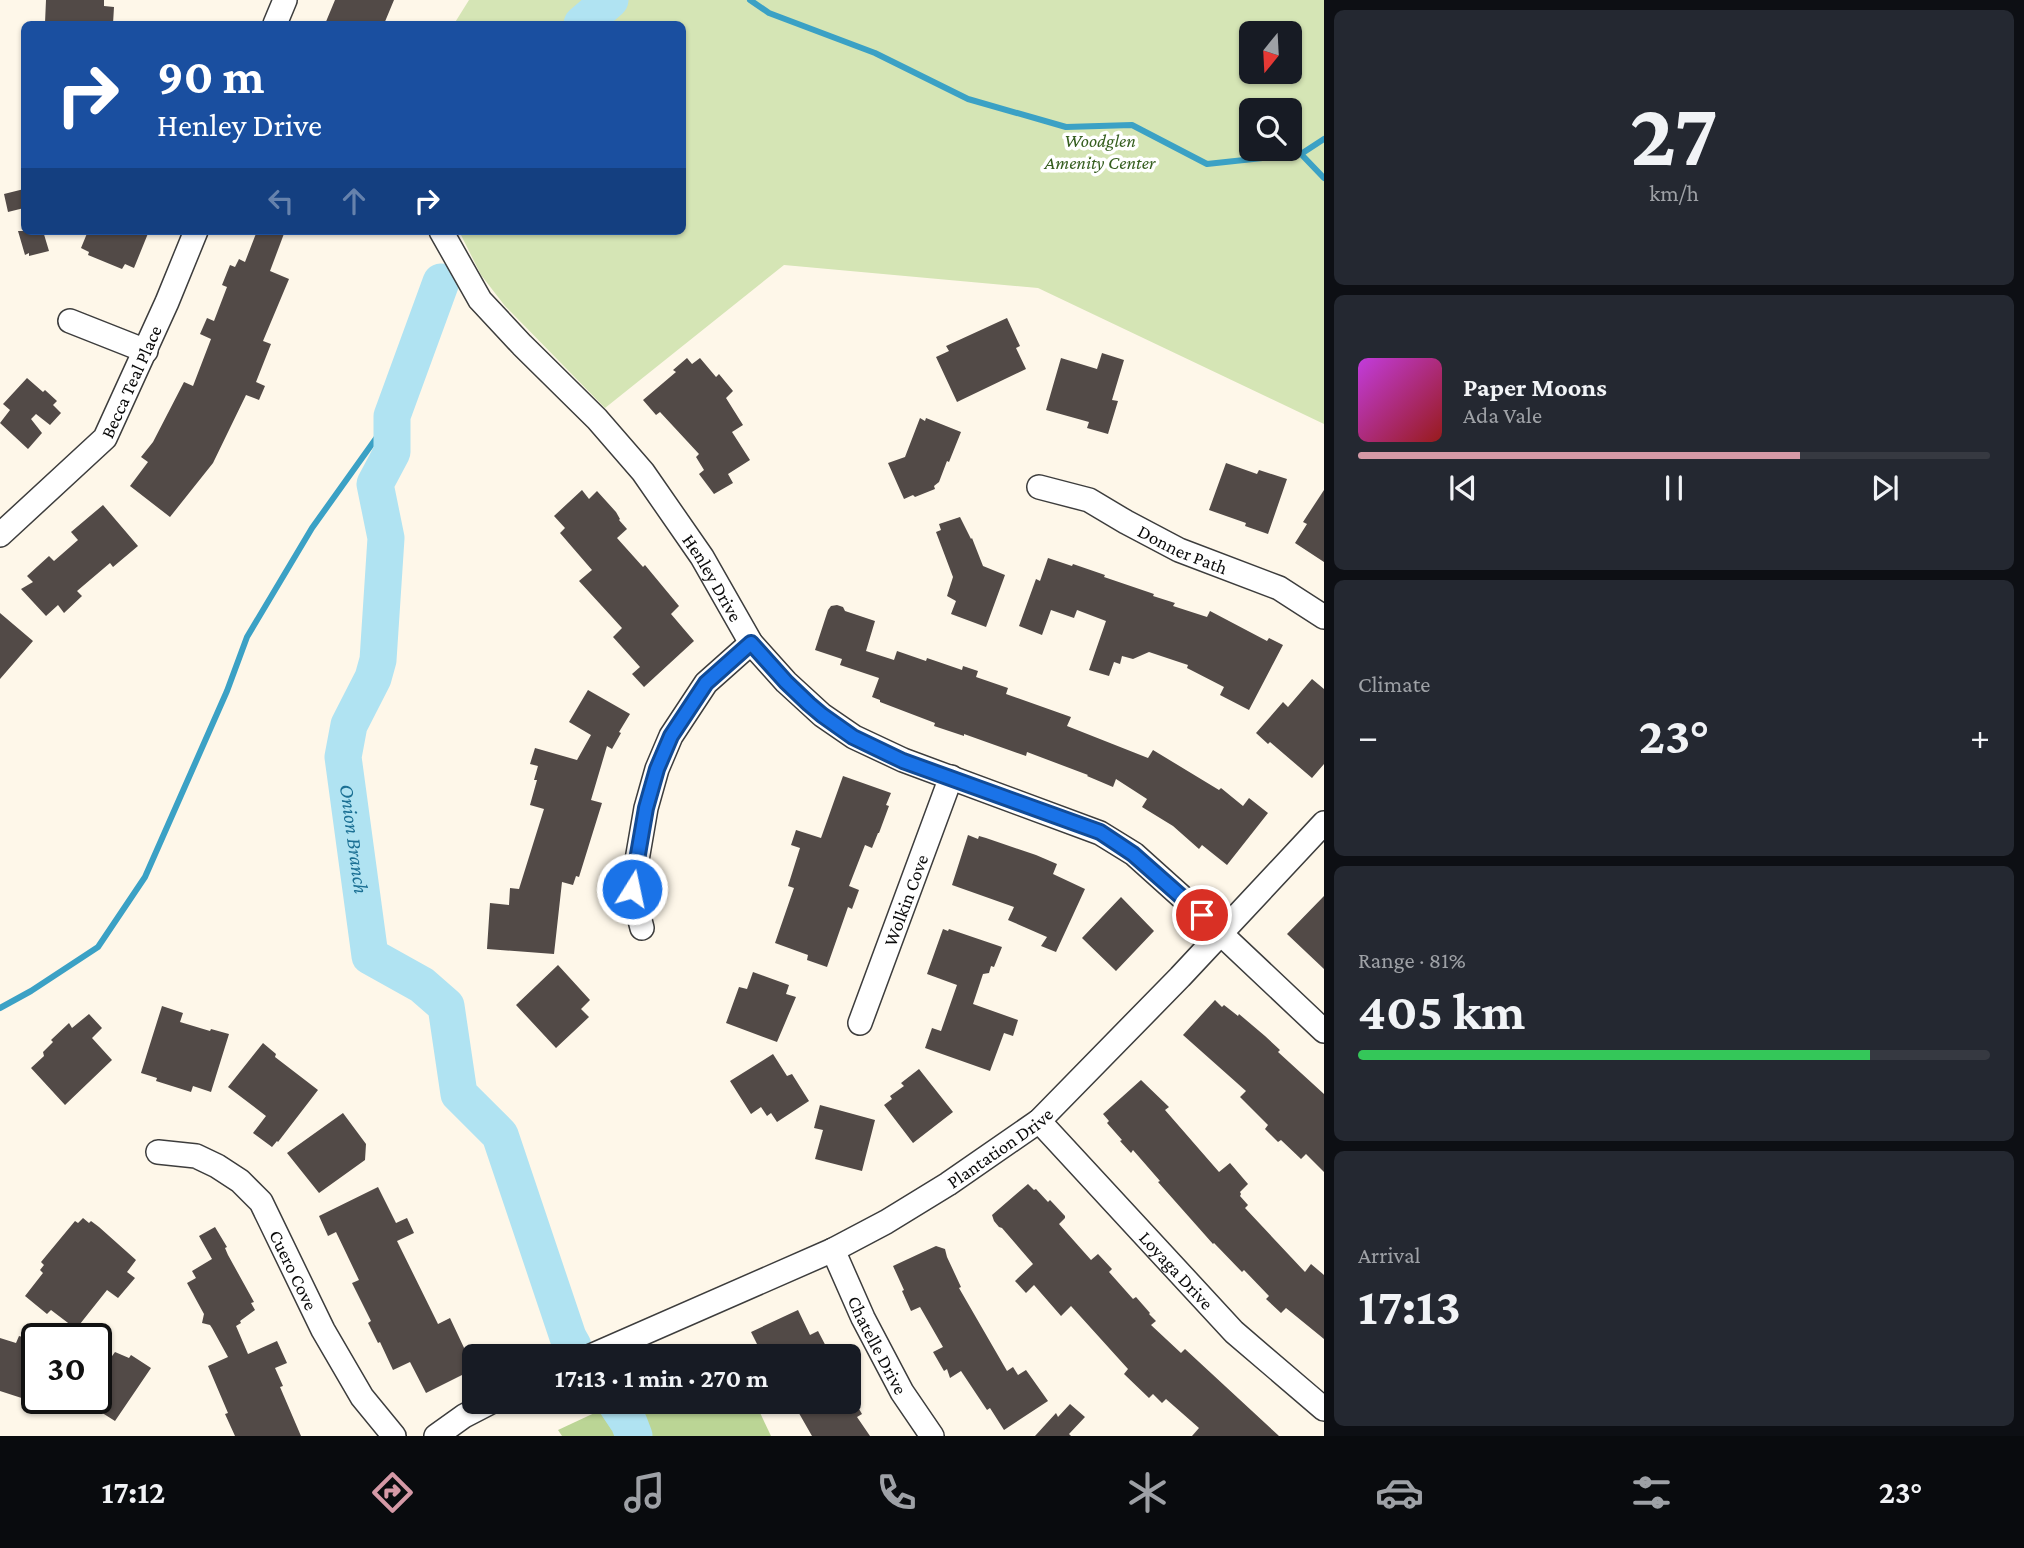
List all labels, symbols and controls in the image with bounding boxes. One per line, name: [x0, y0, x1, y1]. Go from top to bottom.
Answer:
north arrow: [1239, 21, 1302, 84]
map controls: [1239, 21, 1302, 161]
icon: right: [42, 49, 133, 140]
text: 90 m: [157, 49, 264, 104]
text: 27: [1630, 83, 1718, 185]
button: search: [1239, 98, 1302, 161]
text: Henley Drive: [157, 107, 322, 143]
park label: Woodglen Amenity Center: [1044, 130, 1157, 173]
text: km/h: [1649, 180, 1699, 206]
icon: left: [262, 182, 300, 220]
icon: ahead: [335, 182, 373, 220]
icon: right: [408, 182, 446, 220]
street label: Becca Teal Place: [96, 322, 166, 441]
text: Paper Moons: [1463, 373, 1607, 402]
text: Ada Vale: [1463, 402, 1542, 428]
icon: previous: [1444, 469, 1482, 507]
icon: pause: [1655, 469, 1693, 507]
icon: next: [1866, 469, 1904, 507]
street label: Donner Path: [1134, 520, 1230, 578]
street label: Henley Drive: [678, 530, 746, 625]
text: Climate: [1358, 671, 1430, 697]
text: 23°: [1638, 706, 1710, 764]
text: −: [1358, 715, 1378, 757]
text: +: [1970, 715, 1990, 757]
water label: Onion Branch: [335, 783, 373, 895]
street label: Wolkin Cove: [879, 851, 932, 949]
position arrow: [595, 852, 669, 926]
pin: [1172, 885, 1232, 945]
icon: arrive: [1183, 896, 1221, 934]
text: Range · 81%: [1358, 947, 1466, 973]
text: 405 km: [1358, 982, 1525, 1040]
street label: Plantation Drive: [943, 1104, 1057, 1193]
street label: Cuero Cove: [265, 1227, 322, 1314]
street label: Loyaga Drive: [1135, 1227, 1218, 1314]
text: Arrival: [1358, 1242, 1421, 1268]
text: 17:13: [1358, 1277, 1461, 1335]
street label: Chatelle Drive: [844, 1293, 911, 1398]
speed limit sign: 30: [21, 1323, 112, 1414]
text: 17:13 · 1 min · 270 m: [555, 1364, 768, 1393]
icon: directions: [368, 1468, 417, 1517]
icon: music: [620, 1468, 669, 1517]
icon: phone: [872, 1468, 921, 1517]
icon: climate: [1123, 1468, 1172, 1517]
icon: car: [1375, 1468, 1424, 1517]
icon: filters: [1627, 1468, 1676, 1517]
text: 17:12: [101, 1474, 165, 1510]
text: 23°: [1879, 1474, 1923, 1510]

